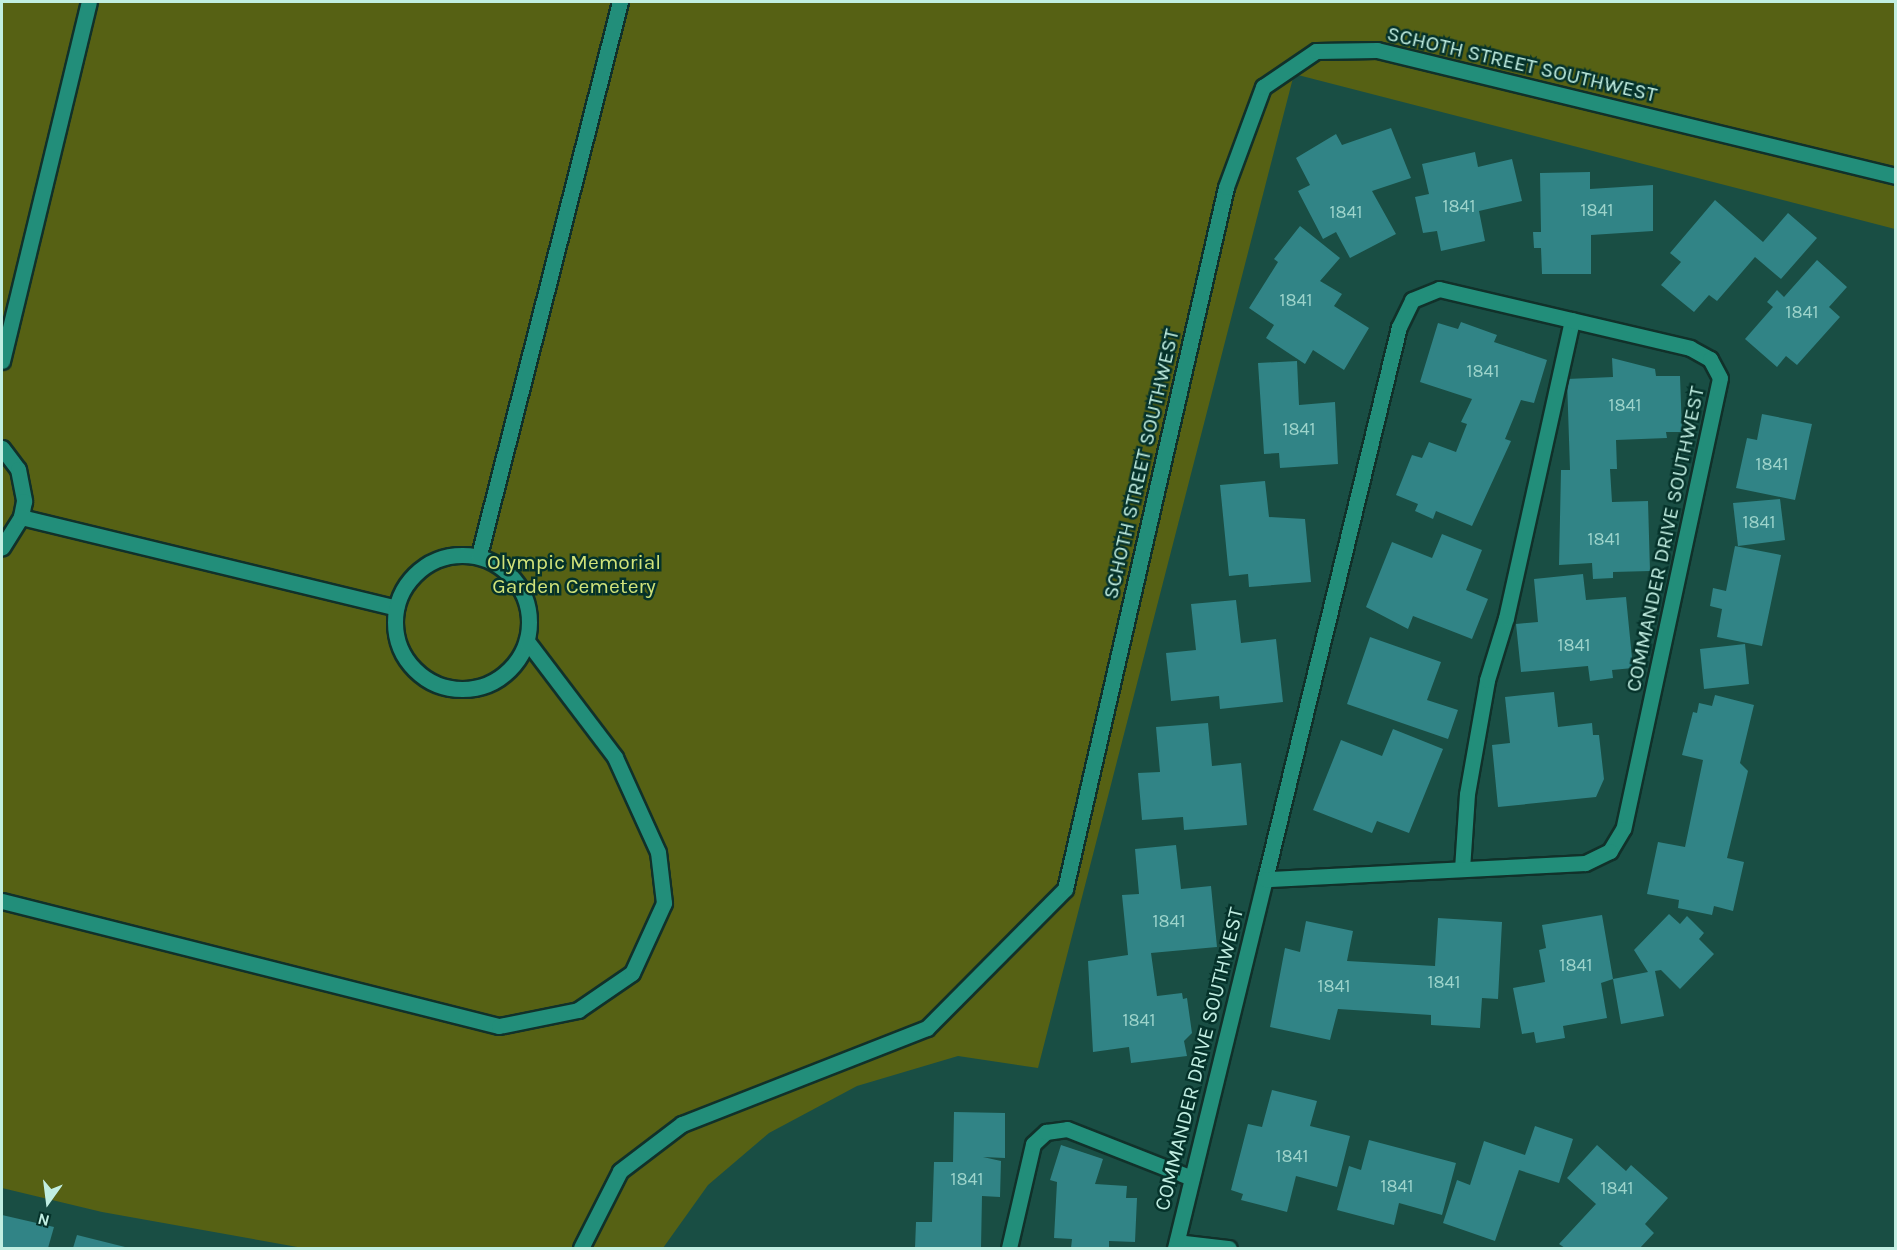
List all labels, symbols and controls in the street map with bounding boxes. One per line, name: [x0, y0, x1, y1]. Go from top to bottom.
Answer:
street label: SCHOTH STREET SOUTHWEST: [1385, 21, 1659, 107]
house number: 1841: [1442, 195, 1476, 217]
house number: 1841: [1580, 199, 1614, 221]
house number: 1841: [1329, 201, 1363, 223]
house number: 1841: [1279, 289, 1313, 311]
house number: 1841: [1785, 301, 1819, 323]
street label: SCHOTH STREET SOUTHWEST: [1098, 327, 1184, 601]
house number: 1841: [1466, 360, 1500, 382]
street label: COMMANDER DRIVE SOUTHWEST: [1620, 384, 1710, 694]
house number: 1841: [1608, 394, 1642, 416]
house number: 1841: [1282, 418, 1316, 440]
house number: 1841: [1755, 453, 1789, 475]
house number: 1841: [1742, 511, 1776, 533]
house number: 1841: [1587, 528, 1621, 550]
park label: Olympic Memorial Garden Cemetery: [487, 549, 661, 599]
house number: 1841: [1557, 634, 1591, 656]
street label: COMMANDER DRIVE SOUTHWEST: [1149, 905, 1249, 1213]
house number: 1841: [1152, 910, 1186, 932]
house number: 1841: [1559, 954, 1593, 976]
house number: 1841: [1427, 971, 1461, 993]
house number: 1841: [1317, 975, 1351, 997]
house number: 1841: [1122, 1009, 1156, 1031]
house number: 1841: [1275, 1145, 1309, 1167]
house number: 1841: [950, 1168, 984, 1190]
north arrow: [18, 1172, 78, 1232]
house number: 1841: [1380, 1175, 1414, 1197]
house number: 1841: [1600, 1177, 1634, 1199]
text: N: [36, 1209, 51, 1231]

